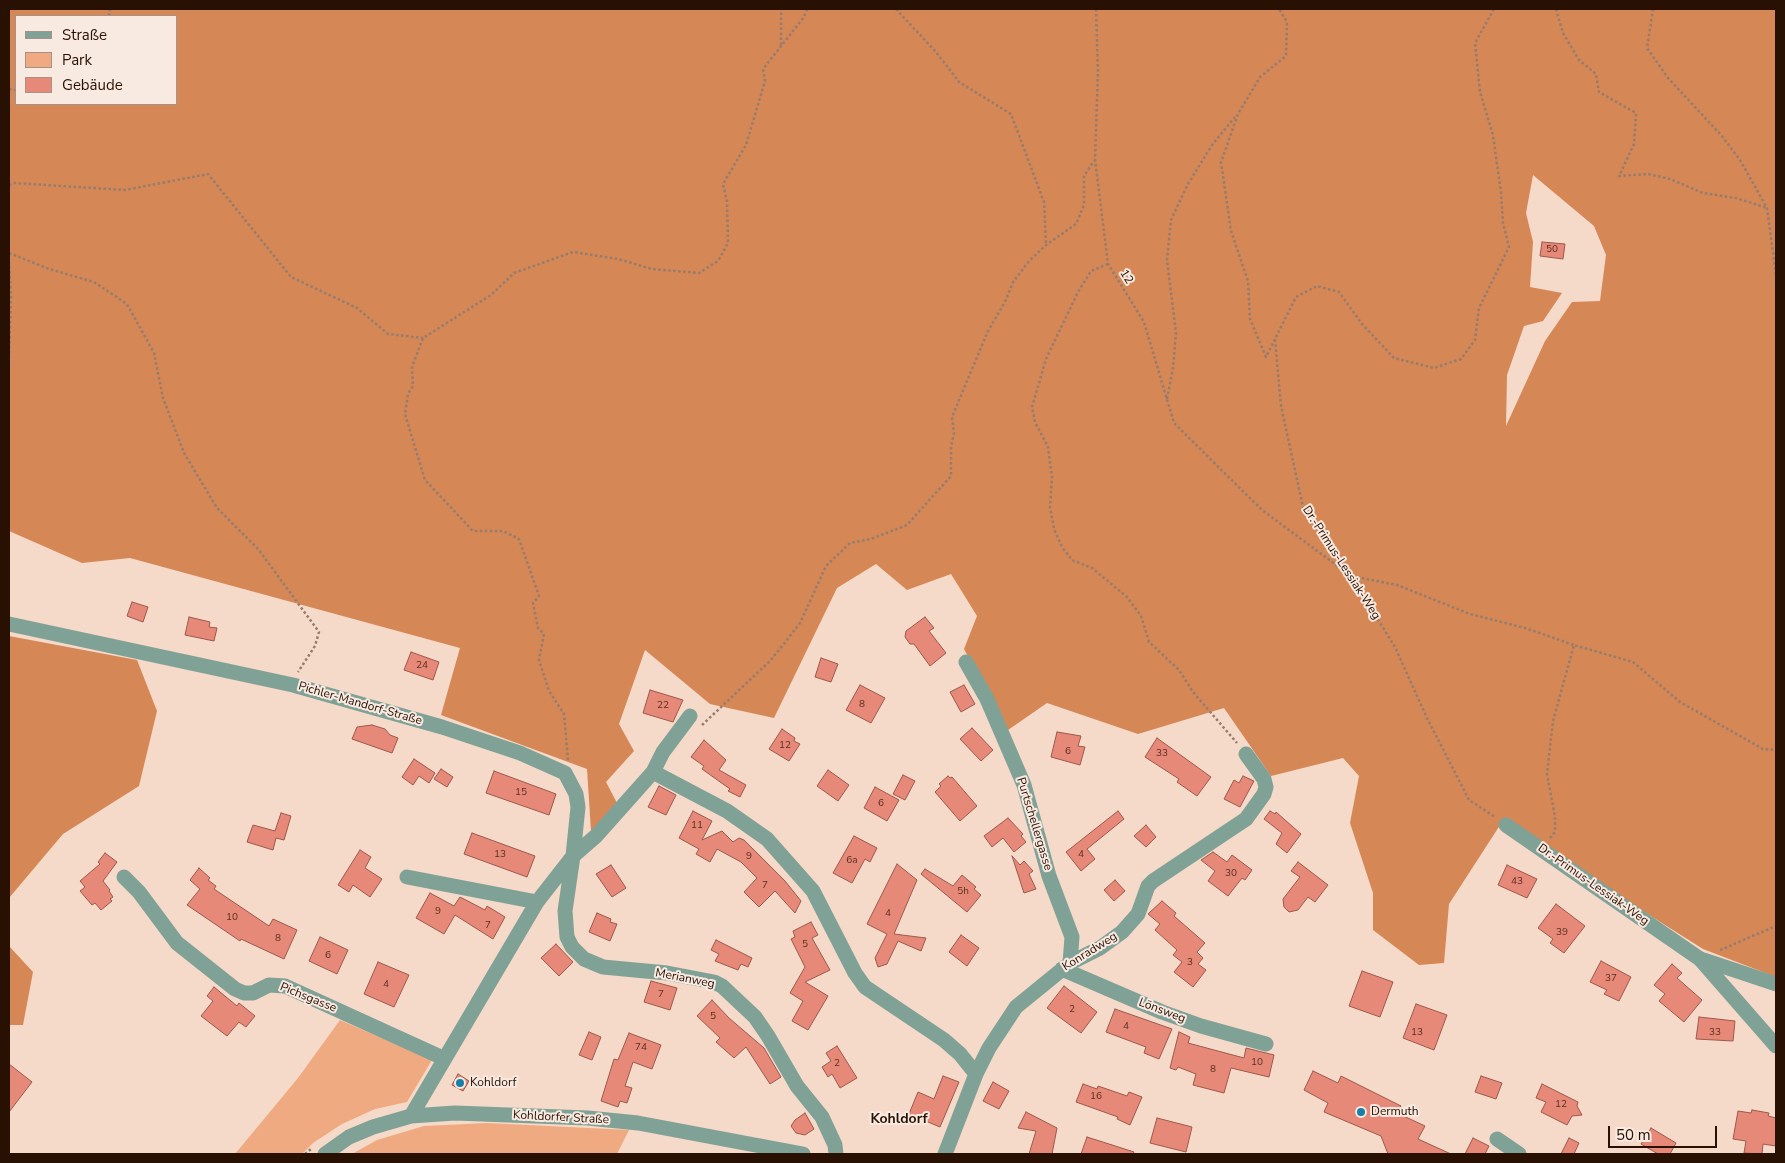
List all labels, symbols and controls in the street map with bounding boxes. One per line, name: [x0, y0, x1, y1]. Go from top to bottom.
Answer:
legend: [15, 15, 178, 105]
text: Straße: [62, 25, 107, 45]
text: Park: [62, 50, 92, 70]
text: Gebäude: [62, 75, 123, 95]
house number: 50: [1546, 244, 1558, 256]
street label: 12: [1116, 267, 1136, 287]
street label: Dr.-Primus-Lessiak-Weg: [1299, 504, 1383, 622]
house number: 24: [416, 660, 428, 672]
street label: Pichler-Mandorf-Straße: [296, 679, 424, 729]
house number: 8: [859, 699, 865, 711]
house number: 22: [657, 700, 669, 712]
house number: 12: [779, 740, 791, 752]
house number: 6: [1065, 746, 1071, 758]
house number: 33: [1156, 748, 1168, 760]
street label: Purtschellergasse: [1013, 776, 1055, 872]
house number: 15: [515, 787, 527, 799]
house number: 6: [878, 798, 884, 810]
house number: 11: [691, 820, 703, 832]
street label: Dr.-Primus-Lessiak-Weg: [1535, 841, 1651, 929]
house number: 13: [494, 849, 506, 861]
house number: 4: [1078, 849, 1084, 861]
house number: 9: [746, 851, 752, 863]
house number: 6a: [846, 855, 858, 867]
house number: 30: [1225, 868, 1237, 880]
house number: 43: [1511, 876, 1523, 888]
house number: 7: [762, 880, 768, 892]
house number: 5h: [957, 886, 969, 898]
house number: 9: [435, 906, 441, 918]
house number: 4: [885, 908, 891, 920]
house number: 10: [226, 912, 238, 924]
house number: 7: [485, 920, 491, 932]
house number: 39: [1556, 927, 1568, 939]
street label: Konradweg: [1060, 930, 1120, 974]
house number: 8: [275, 933, 281, 945]
house number: 5: [802, 939, 808, 951]
house number: 6: [325, 950, 331, 962]
house number: 3: [1187, 957, 1193, 969]
street label: Merianweg: [654, 966, 716, 992]
house number: 37: [1605, 973, 1617, 985]
house number: 4: [383, 979, 389, 991]
street label: Pichsgasse: [278, 980, 338, 1016]
house number: 7: [658, 989, 664, 1001]
street label: Lönsweg: [1137, 995, 1187, 1027]
house number: 2: [1069, 1004, 1075, 1016]
house number: 5: [710, 1011, 716, 1023]
house number: 4: [1123, 1021, 1129, 1033]
house number: 13: [1411, 1027, 1423, 1039]
house number: 33: [1709, 1027, 1721, 1039]
house number: 74: [635, 1042, 647, 1054]
house number: 10: [1251, 1057, 1263, 1069]
house number: 2: [834, 1058, 840, 1070]
house number: 8: [1210, 1064, 1216, 1076]
place label: Kohldorf: [470, 1076, 517, 1090]
marker: Kohldorf: [454, 1077, 466, 1089]
house number: 16: [1090, 1091, 1102, 1103]
house number: 12: [1555, 1099, 1567, 1111]
place label: Dermuth: [1371, 1105, 1419, 1119]
marker: Dermuth: [1355, 1106, 1367, 1118]
street label: Kohldorfer Straße: [513, 1108, 609, 1128]
district label: Kohldorf: [870, 1112, 928, 1128]
scale bar: [1610, 1116, 1719, 1148]
text: 50 m: [1616, 1125, 1651, 1145]

